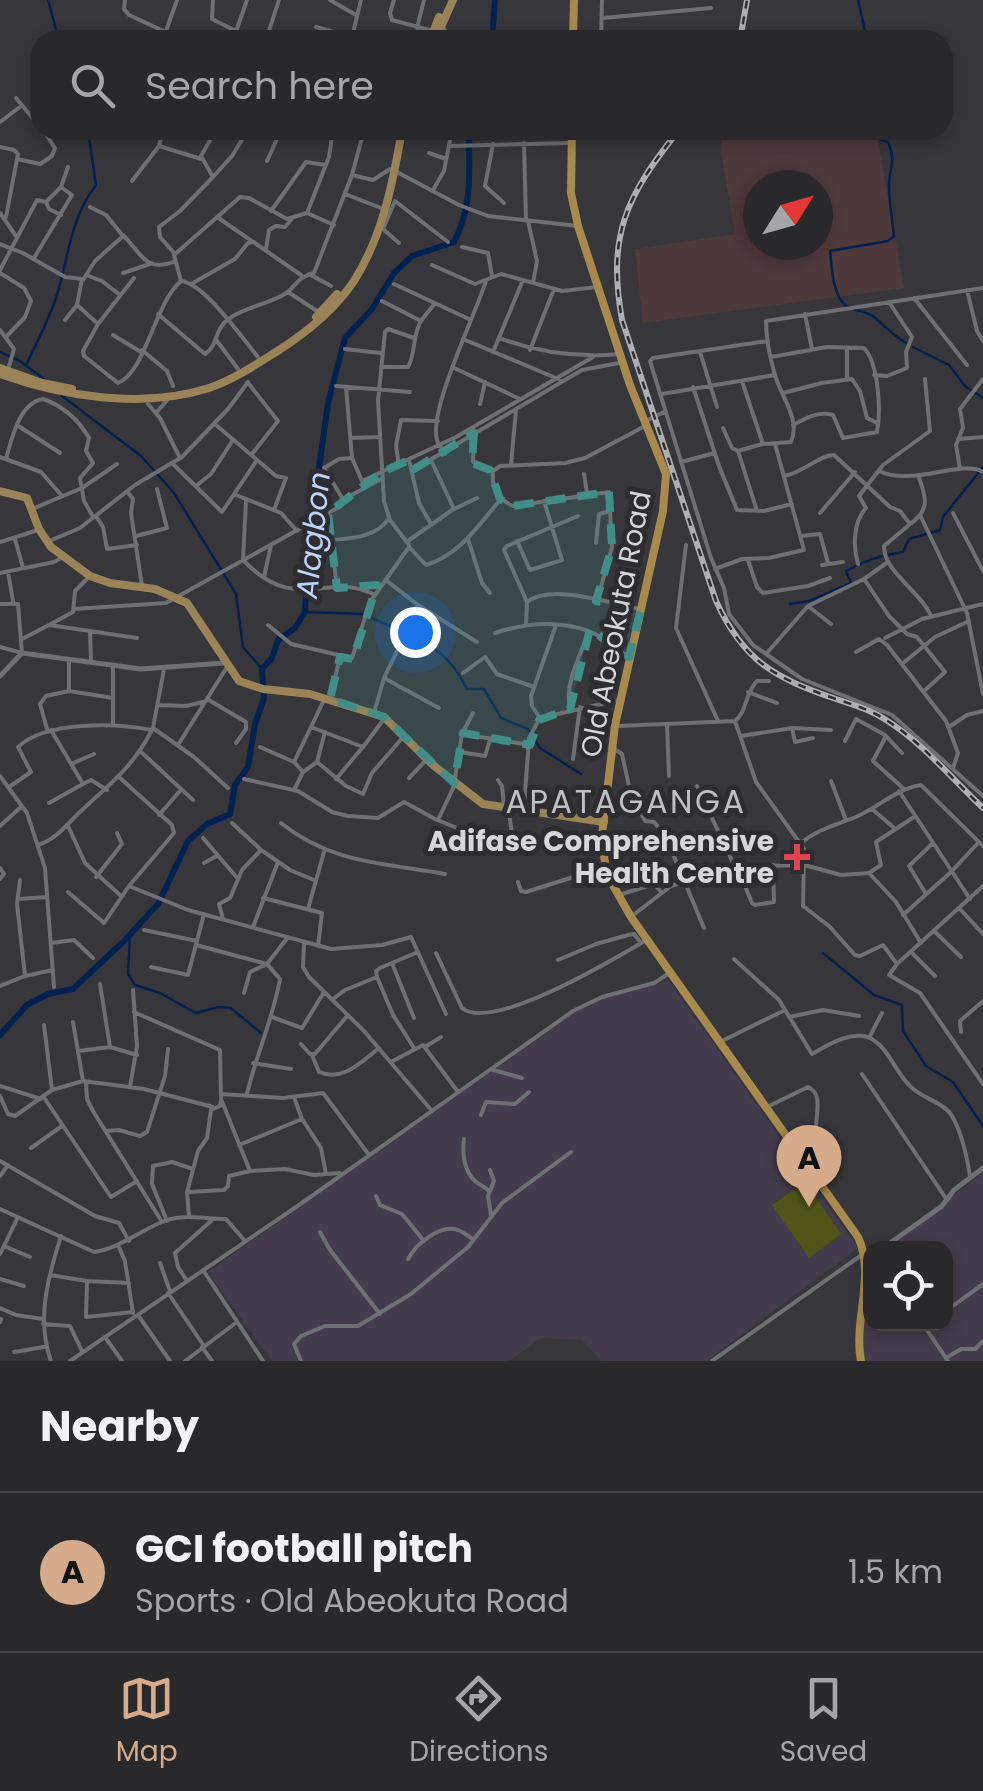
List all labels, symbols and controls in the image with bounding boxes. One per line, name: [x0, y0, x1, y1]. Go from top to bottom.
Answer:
search box: [30, 30, 953, 140]
icon: search: [65, 58, 120, 113]
text: Search here: [145, 59, 374, 112]
north arrow: [743, 170, 833, 260]
water label: Alagbon: [285, 470, 341, 601]
street label: Old Abeokuta Road: [571, 488, 661, 760]
your location: [390, 607, 441, 658]
district label: APATAGANGA: [506, 779, 746, 824]
place label: Adifase Comprehensive Health Centre: [427, 822, 774, 893]
marker: Adifase Comprehensive Health Centre: [784, 844, 810, 870]
pin: A: [776, 1124, 842, 1207]
map controls: [863, 1241, 953, 1331]
button: locate: [863, 1241, 953, 1331]
text: Nearby: [40, 1397, 199, 1456]
text: GCI football pitch: [135, 1522, 473, 1575]
text: A: [61, 1549, 84, 1594]
text: 1.5 km: [848, 1549, 943, 1594]
text: Sports · Old Abeokuta Road: [135, 1578, 569, 1623]
tab: Map: [116, 1671, 178, 1773]
tab: Directions: [409, 1671, 548, 1773]
tab: Saved: [780, 1671, 867, 1773]

